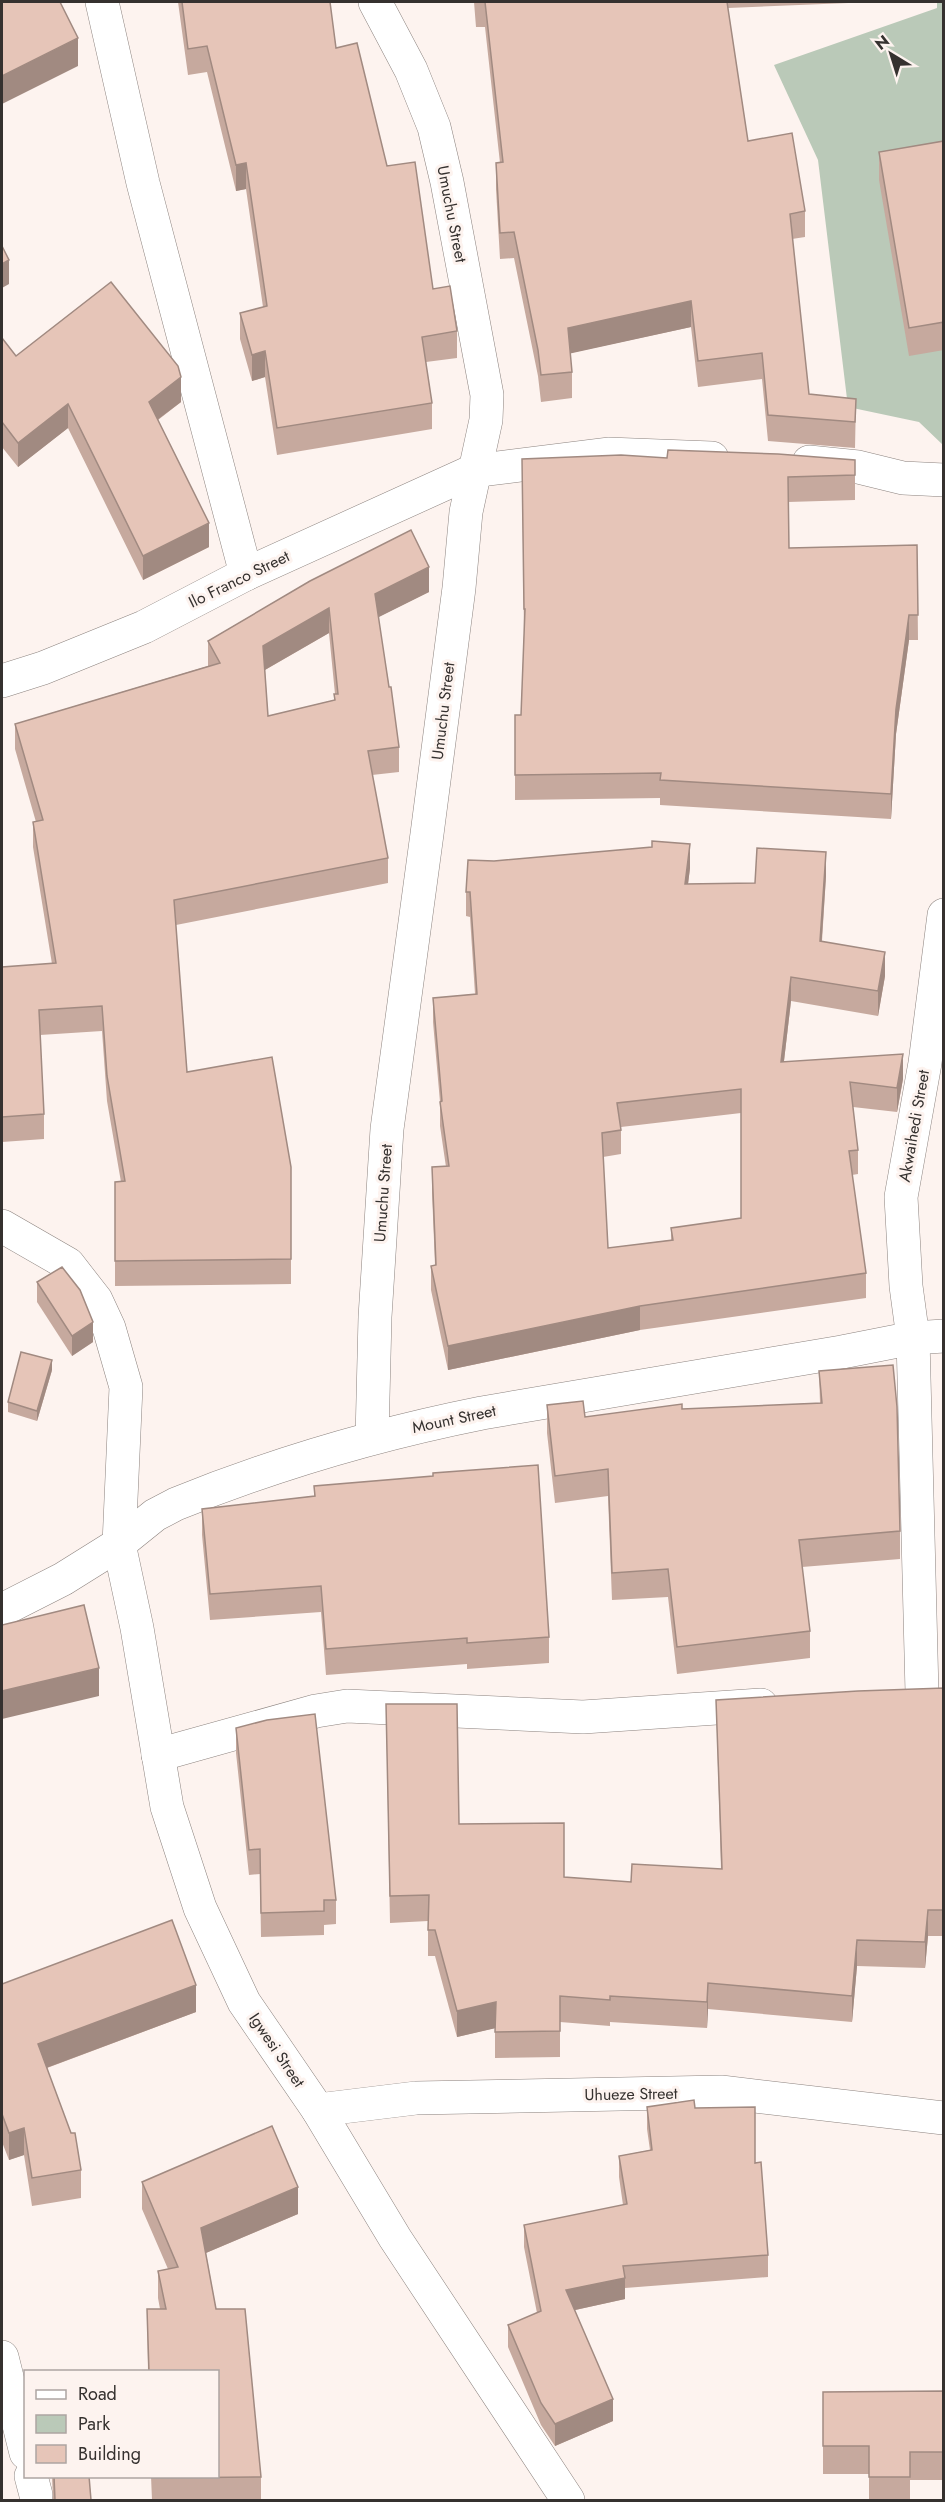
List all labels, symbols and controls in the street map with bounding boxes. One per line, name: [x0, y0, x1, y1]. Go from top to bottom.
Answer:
north arrow: [861, 24, 921, 84]
text: N: [870, 30, 894, 56]
street label: Umuchu Street: [431, 164, 473, 265]
street label: Ilo Franco Street: [185, 545, 294, 613]
street label: Umuchu Street: [426, 661, 460, 761]
street label: Akwaihedi Street: [893, 1068, 935, 1184]
street label: Umuchu Street: [368, 1143, 398, 1243]
street label: Mount Street: [410, 1399, 498, 1439]
street label: Igwesi Street: [244, 2008, 311, 2092]
street label: Uhueze Street: [584, 2082, 678, 2106]
legend: [24, 2370, 219, 2478]
text: Road: [78, 2381, 117, 2407]
text: Park: [78, 2411, 110, 2437]
text: Building: [78, 2441, 141, 2467]

